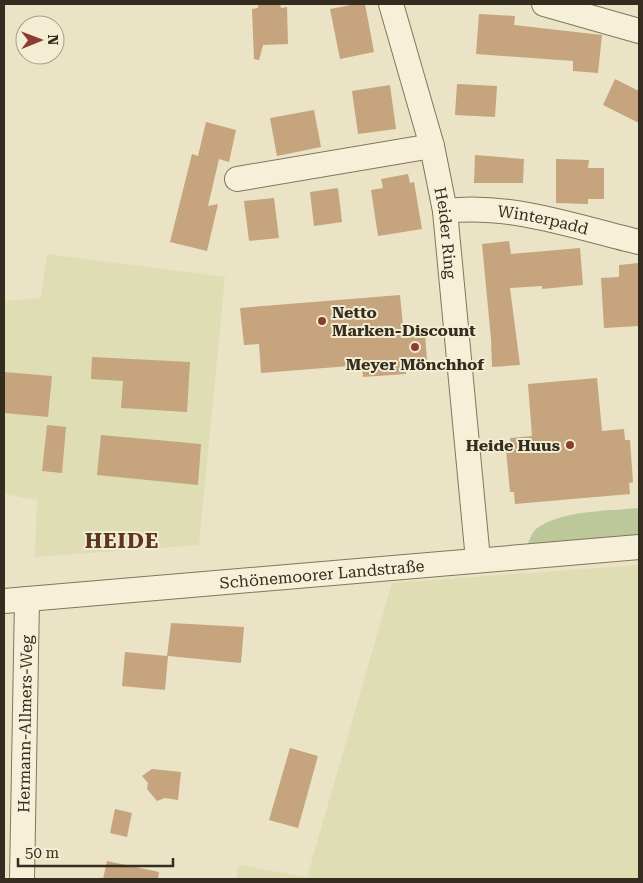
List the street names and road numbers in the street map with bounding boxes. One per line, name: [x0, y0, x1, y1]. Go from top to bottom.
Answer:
street label: Heider Ring: [430, 185, 460, 281]
street label: Winterpadd: [497, 202, 590, 239]
street label: Schönemoorer Landstraße: [219, 556, 425, 593]
street label: Hermann-Allmers-Weg: [14, 634, 36, 813]

